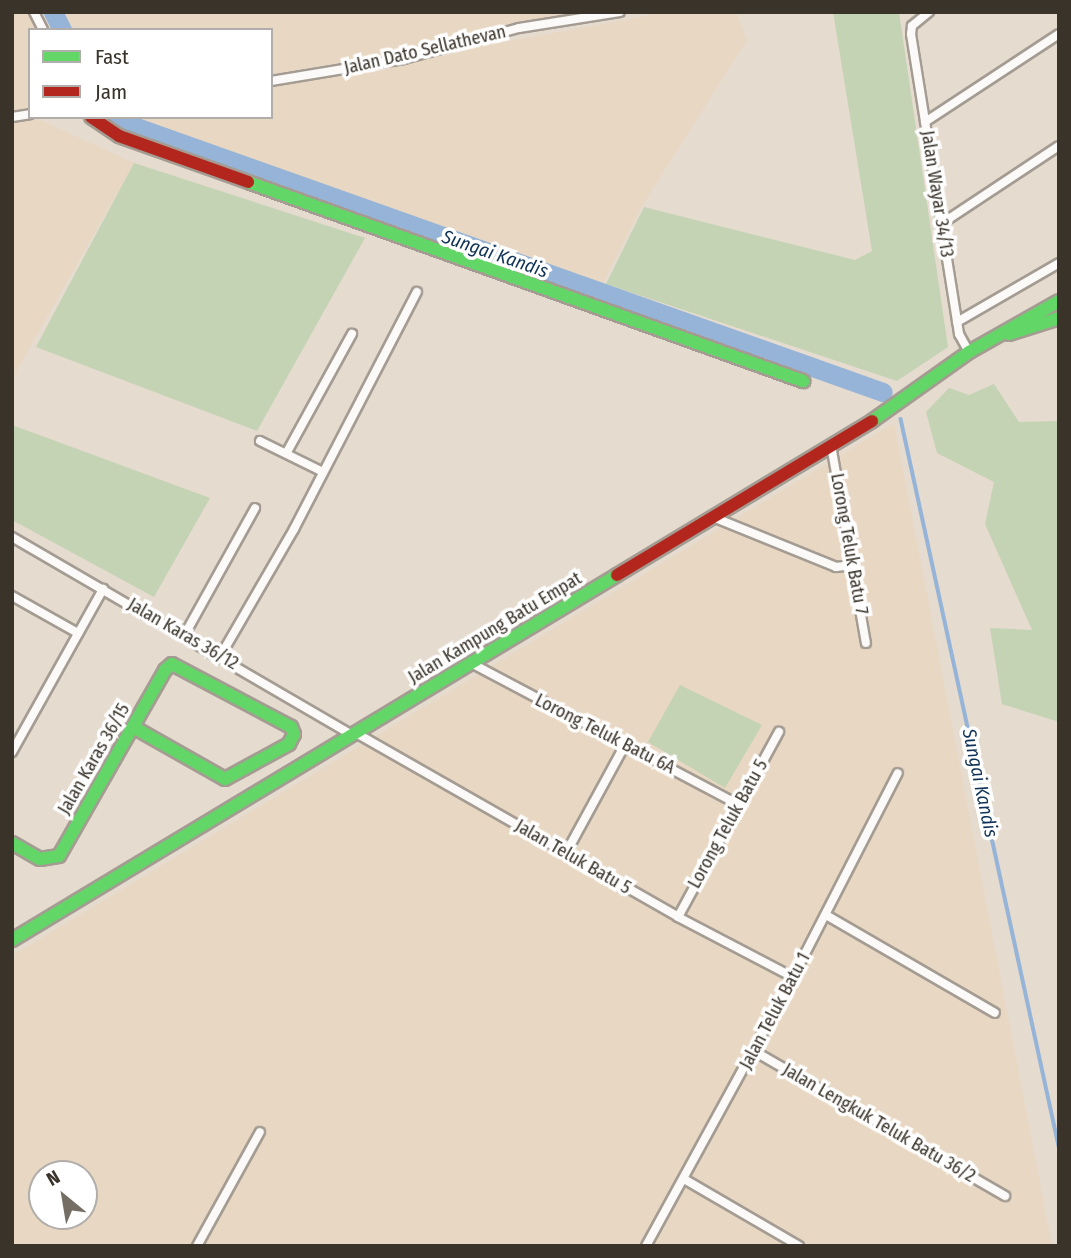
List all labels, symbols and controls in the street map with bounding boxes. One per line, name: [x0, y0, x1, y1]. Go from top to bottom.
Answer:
street label: Jalan Dato Sellathevan: [342, 21, 508, 79]
legend: [28, 28, 273, 119]
text: Fast: [95, 44, 129, 70]
text: Jam: [95, 79, 127, 105]
street label: Jalan Wayar 34/13: [916, 129, 958, 259]
water label: Sungai Kandis: [439, 225, 551, 283]
street label: Lorong Teluk Batu 7: [826, 472, 872, 616]
street label: Jalan Kampung Batu Empat: [404, 568, 586, 688]
street label: Jalan Karas 36/12: [124, 594, 242, 674]
street label: Lorong Teluk Batu 6A: [531, 689, 679, 779]
street label: Jalan Karas 36/15: [53, 700, 135, 818]
water label: Sungai Kandis: [957, 727, 1003, 839]
street label: Lorong Teluk Batu 5: [684, 756, 772, 892]
street label: Jalan Teluk Batu 5: [511, 815, 635, 899]
street label: Jalan Teluk Batu 1: [735, 949, 815, 1073]
street label: Jalan Lengkuk Teluk Batu 36/2: [779, 1059, 979, 1187]
north arrow: [28, 1160, 98, 1230]
text: N: [43, 1165, 64, 1191]

